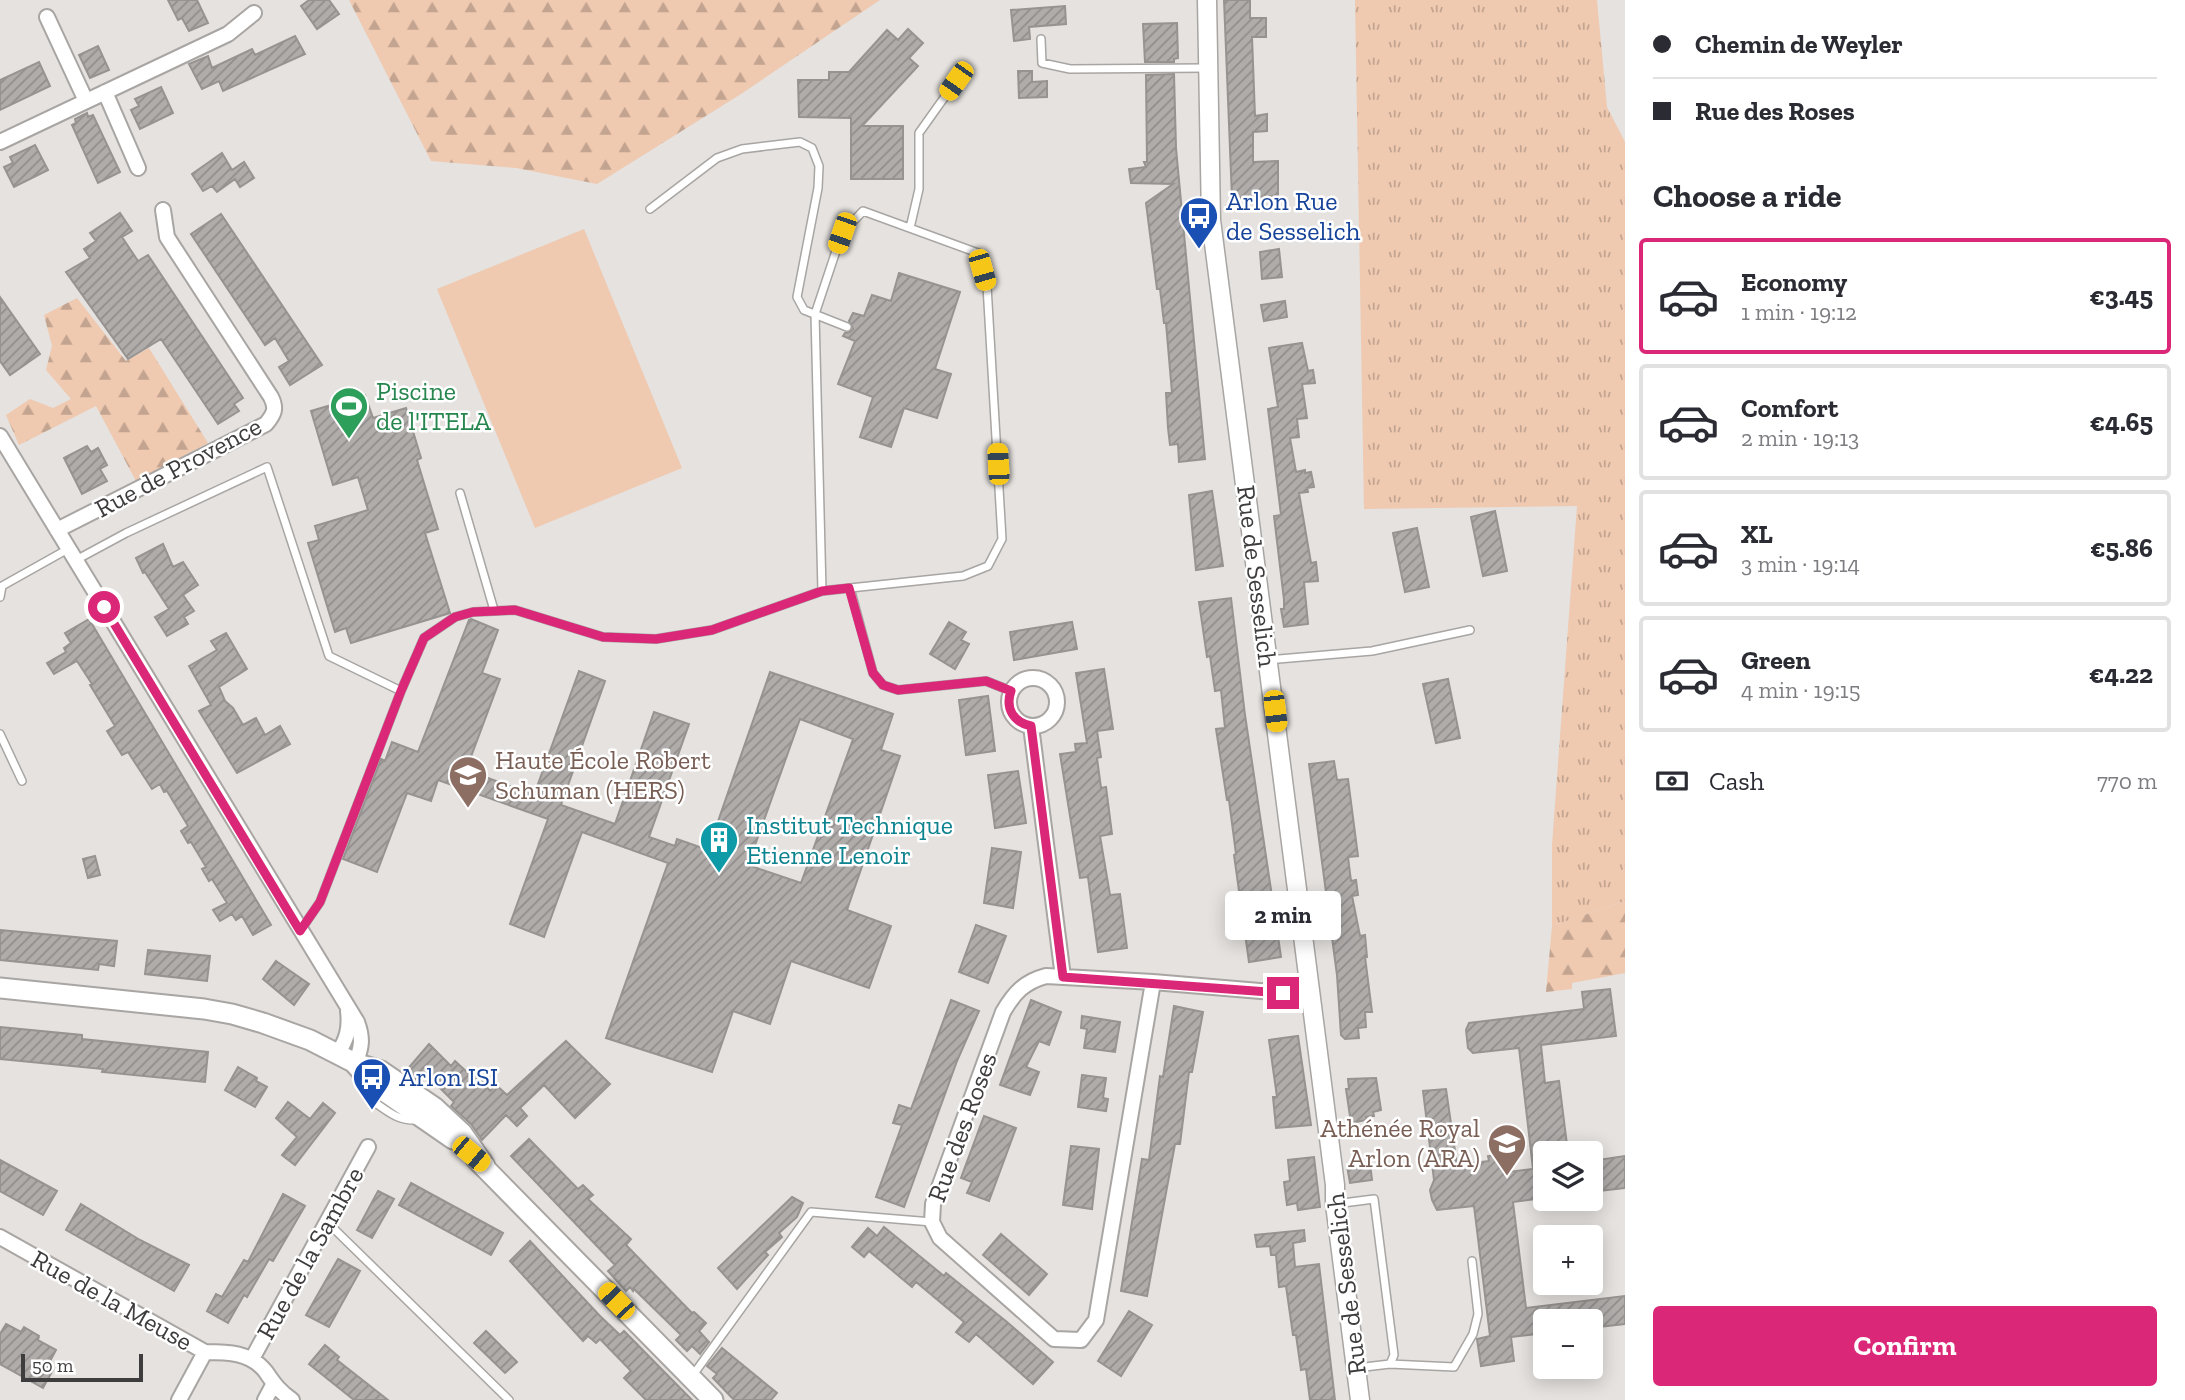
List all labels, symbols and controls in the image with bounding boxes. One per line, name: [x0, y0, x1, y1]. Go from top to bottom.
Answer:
text: Chemin de Weyler: [1695, 28, 1903, 60]
car: [936, 58, 977, 104]
text: Rue des Roses: [1695, 95, 1855, 127]
text: Choose a ride: [1653, 177, 1841, 215]
place label: Arlon Rue de Sesselich: [1226, 185, 1361, 247]
bus stop icon: Arlon Rue de Sesselich: [1178, 195, 1220, 250]
car: [826, 210, 859, 256]
car: [967, 247, 998, 293]
icon: car: [1657, 265, 1720, 328]
text: Economy: [1741, 266, 1847, 298]
text: €3.45: [2089, 280, 2153, 312]
text: 1 min · 19:12: [1741, 298, 1857, 326]
place label: Piscine de l'ITELA: [376, 375, 492, 437]
sports icon: Piscine de l'ITELA: [328, 385, 370, 440]
icon: car: [1657, 391, 1720, 454]
text: Comfort: [1741, 392, 1838, 424]
text: €4.65: [2090, 406, 2153, 438]
street label: Rue de Provence: [89, 410, 267, 524]
text: 2 min · 19:13: [1741, 424, 1859, 452]
car: [987, 442, 1010, 486]
street label: Rue de Sesselich: [1230, 483, 1284, 669]
icon: car: [1657, 517, 1720, 580]
text: XL: [1741, 518, 1773, 550]
text: €5.86: [2090, 532, 2153, 564]
text: 3 min · 19:14: [1741, 550, 1860, 578]
route start: [88, 591, 120, 623]
icon: car: [1657, 643, 1720, 706]
text: Green: [1741, 644, 1811, 676]
text: €4.22: [2089, 658, 2153, 690]
text: 4 min · 19:15: [1741, 676, 1860, 704]
car: [1263, 689, 1288, 733]
place label: Haute École Robert Schuman (HERS): [495, 744, 711, 806]
school or university icon: Haute École Robert Schuman (HERS): [447, 754, 489, 809]
icon: cash: [1653, 762, 1691, 800]
text: Cash: [1709, 765, 1764, 797]
text: 770 m: [2097, 767, 2157, 795]
place label: Institut Technique Etienne Lenoir: [746, 809, 953, 871]
building icon: Institut Technique Etienne Lenoir: [698, 819, 740, 874]
callout: 2 min: [1225, 892, 1341, 940]
text: 2 min: [1254, 901, 1312, 929]
route end: [1267, 977, 1299, 1009]
street label: Rue des Roses: [920, 1048, 1004, 1206]
bus stop icon: Arlon ISI: [351, 1056, 393, 1111]
place label: Arlon ISI: [399, 1061, 498, 1093]
place label: Athénée Royal Arlon (ARA): [1320, 1112, 1480, 1174]
school or university icon: Athénée Royal Arlon (ARA): [1486, 1122, 1528, 1177]
car: [449, 1132, 494, 1176]
map controls: [1533, 1141, 1603, 1379]
button: layers: [1533, 1141, 1603, 1211]
street label: Rue de la Sambre: [249, 1161, 371, 1345]
street label: Rue de Sesselich: [1319, 1191, 1373, 1377]
button: +: [1533, 1225, 1603, 1295]
street label: Rue de la Meuse: [26, 1243, 198, 1357]
car: [594, 1279, 639, 1323]
button: Confirm: [1653, 1306, 2157, 1386]
button: −: [1533, 1309, 1603, 1379]
scale bar: [21, 1351, 144, 1383]
text: 50 m: [32, 1354, 73, 1377]

